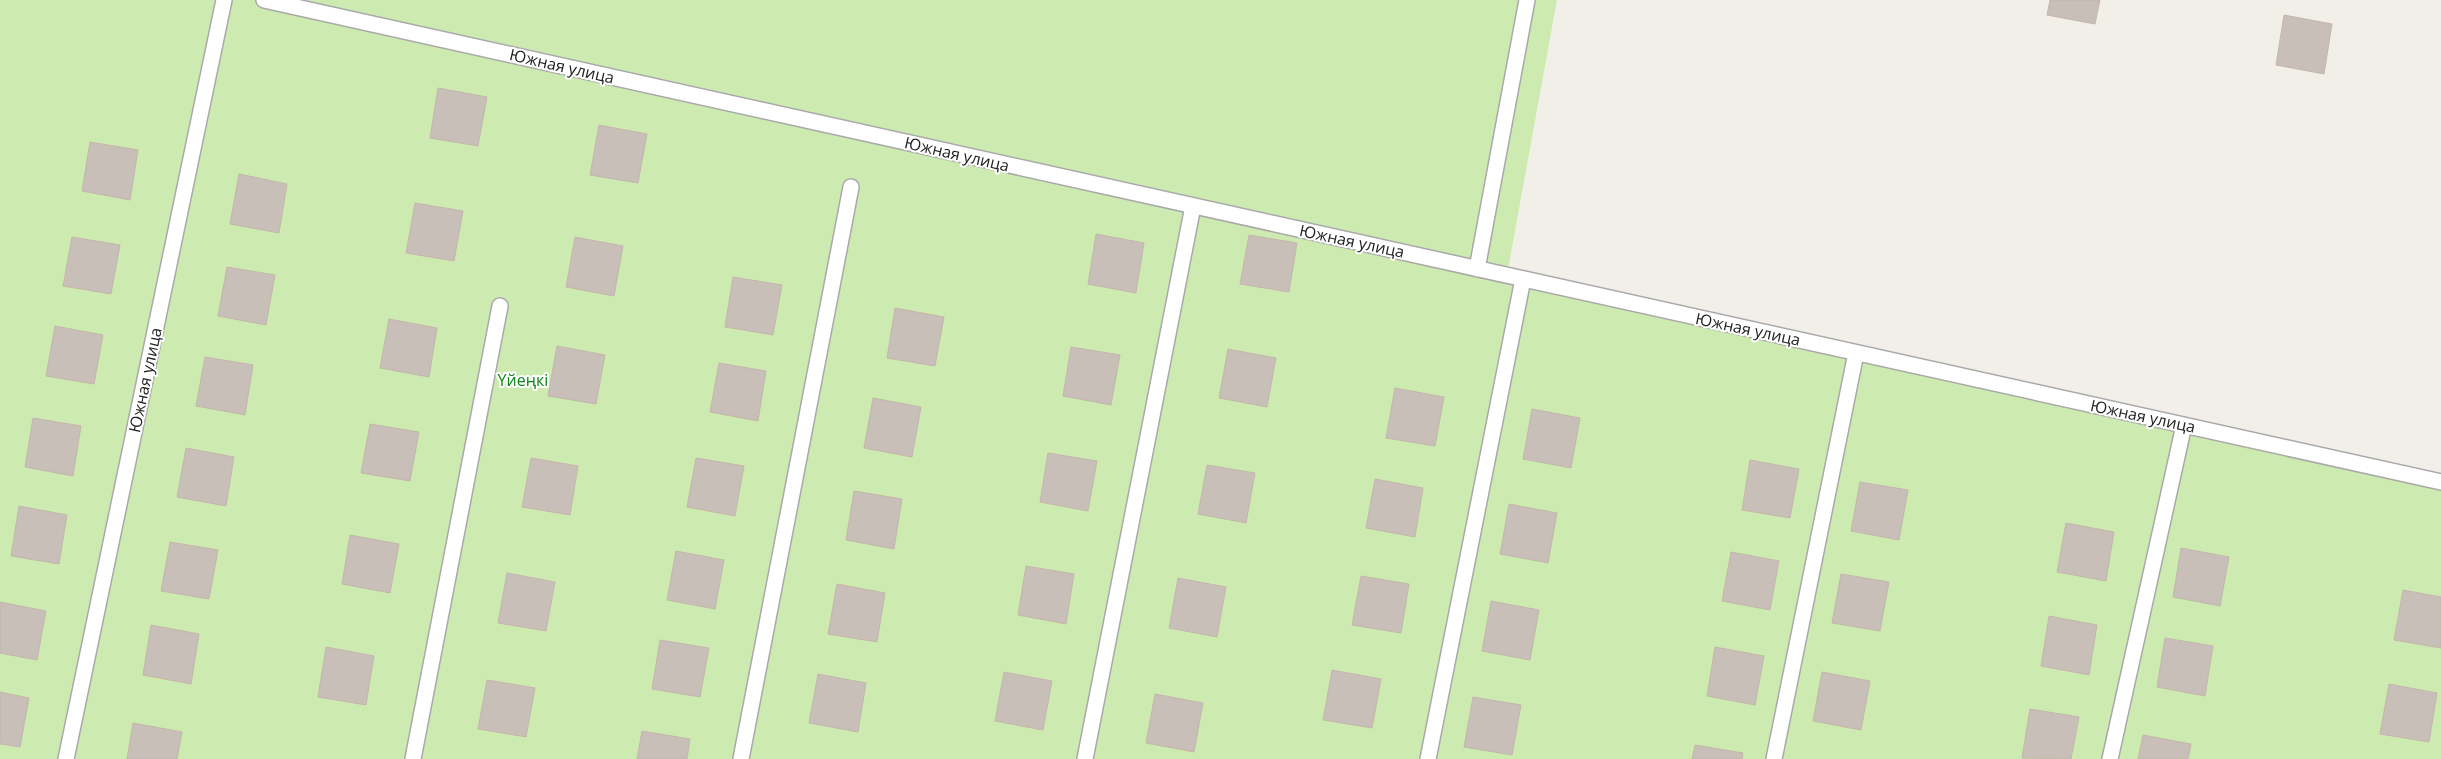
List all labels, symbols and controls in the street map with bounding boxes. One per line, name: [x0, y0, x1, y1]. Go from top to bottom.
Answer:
street label: Южная улица: [507, 43, 617, 89]
street label: Южная улица: [902, 131, 1012, 177]
street label: Южная улица: [1297, 219, 1407, 263]
street label: Южная улица: [1693, 307, 1803, 351]
street label: Южная улица: [123, 325, 167, 435]
park label: Үйеңкі: [498, 369, 548, 391]
street label: Южная улица: [2088, 394, 2198, 438]

